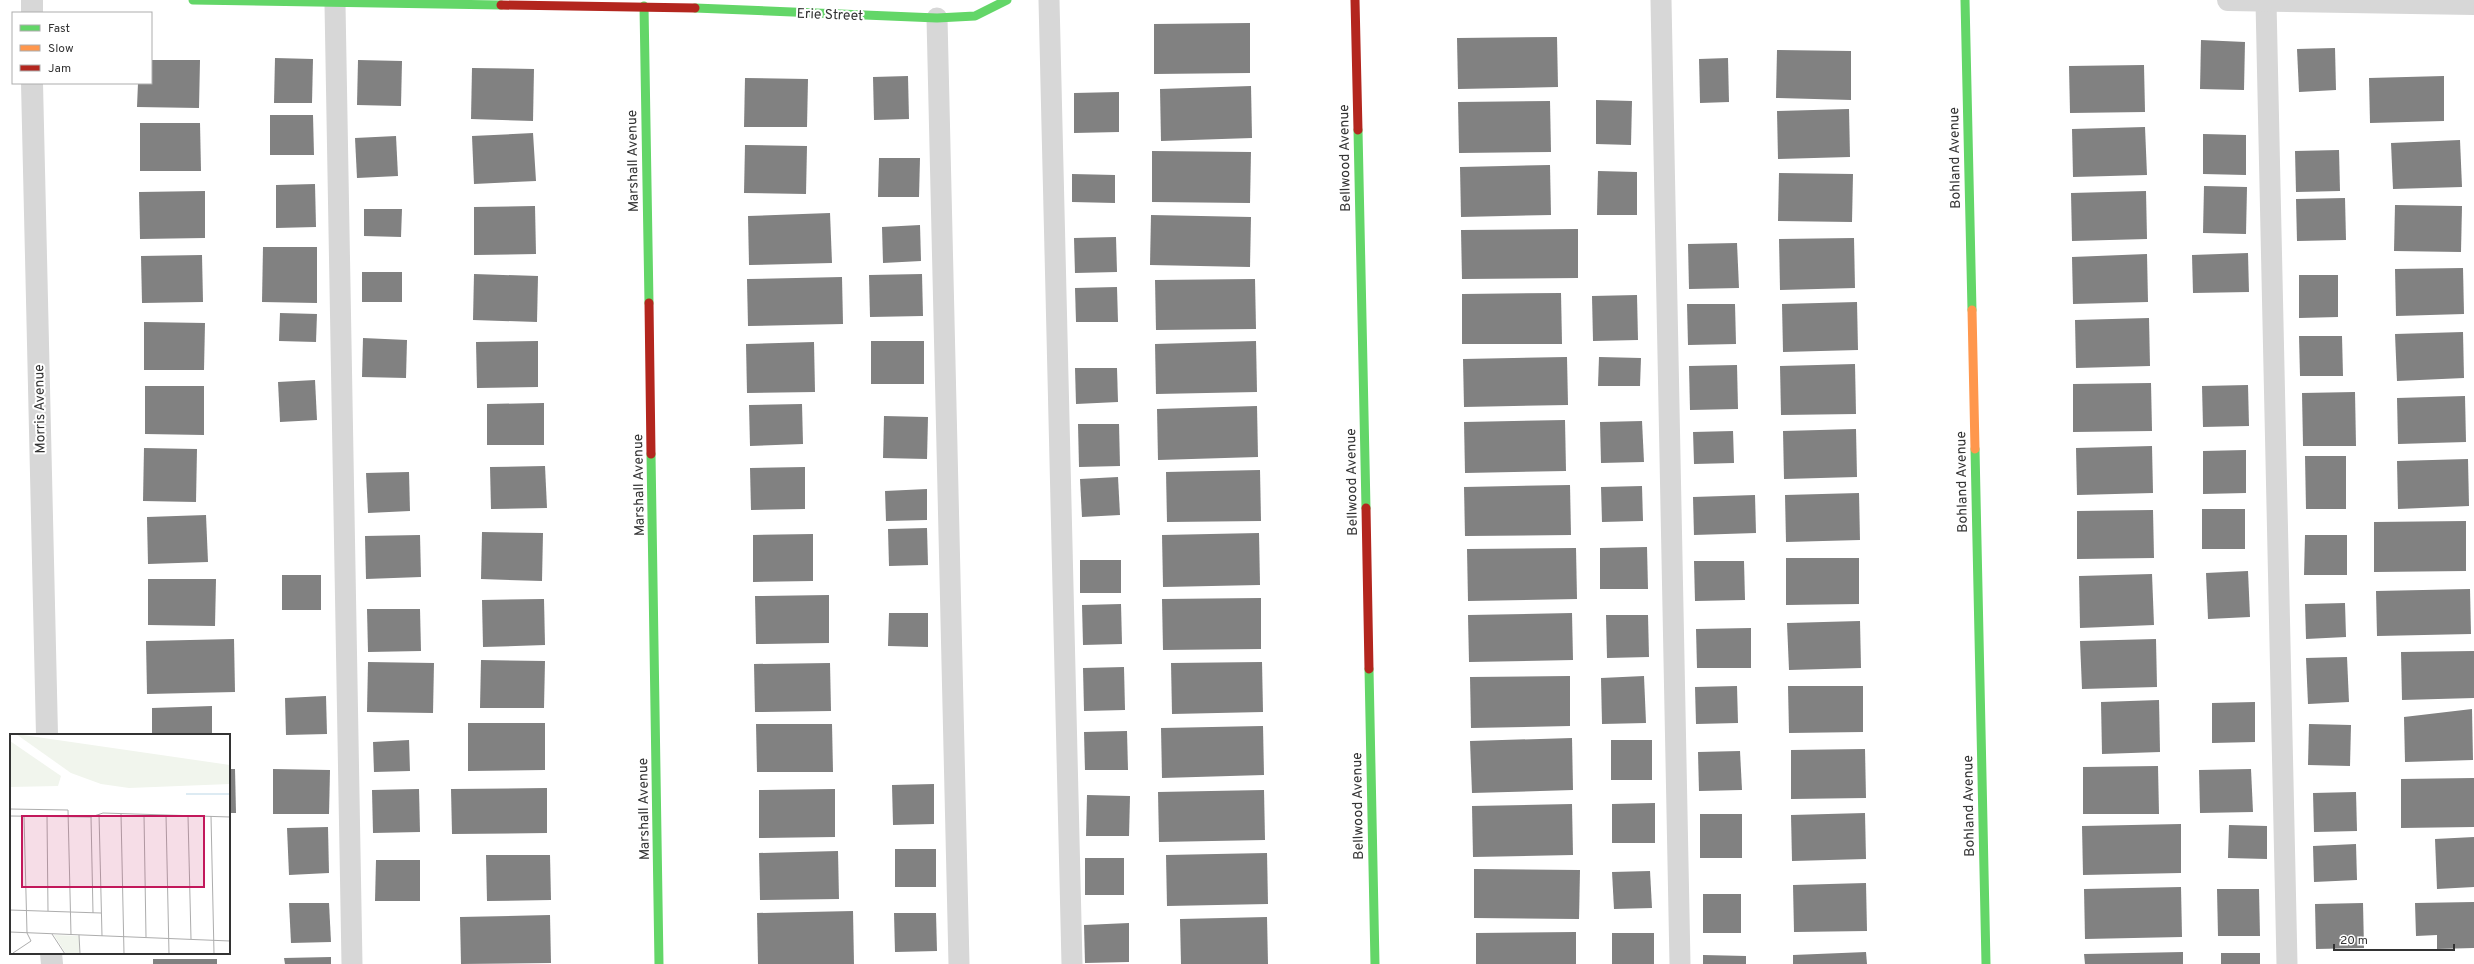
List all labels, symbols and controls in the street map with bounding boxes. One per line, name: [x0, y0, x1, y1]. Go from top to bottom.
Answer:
street label: Erie Street: [796, 6, 864, 25]
legend: [12, 12, 152, 84]
text: Fast: [48, 21, 70, 37]
text: Slow: [48, 41, 74, 57]
text: Jam: [48, 61, 71, 77]
street label: Bellwood Avenue: [1336, 104, 1355, 212]
street label: Bohland Avenue: [1946, 107, 1965, 209]
street label: Marshall Avenue: [624, 110, 643, 212]
street label: Morris Avenue: [31, 364, 50, 454]
street label: Bellwood Avenue: [1343, 428, 1362, 536]
street label: Bohland Avenue: [1953, 431, 1972, 533]
street label: Marshall Avenue: [630, 434, 649, 536]
inset map: [10, 734, 230, 954]
street label: Bellwood Avenue: [1349, 752, 1368, 860]
street label: Bohland Avenue: [1960, 755, 1979, 857]
street label: Marshall Avenue: [635, 758, 654, 860]
scale bar: [2334, 926, 2454, 952]
text: 20 m: [2340, 933, 2368, 949]

